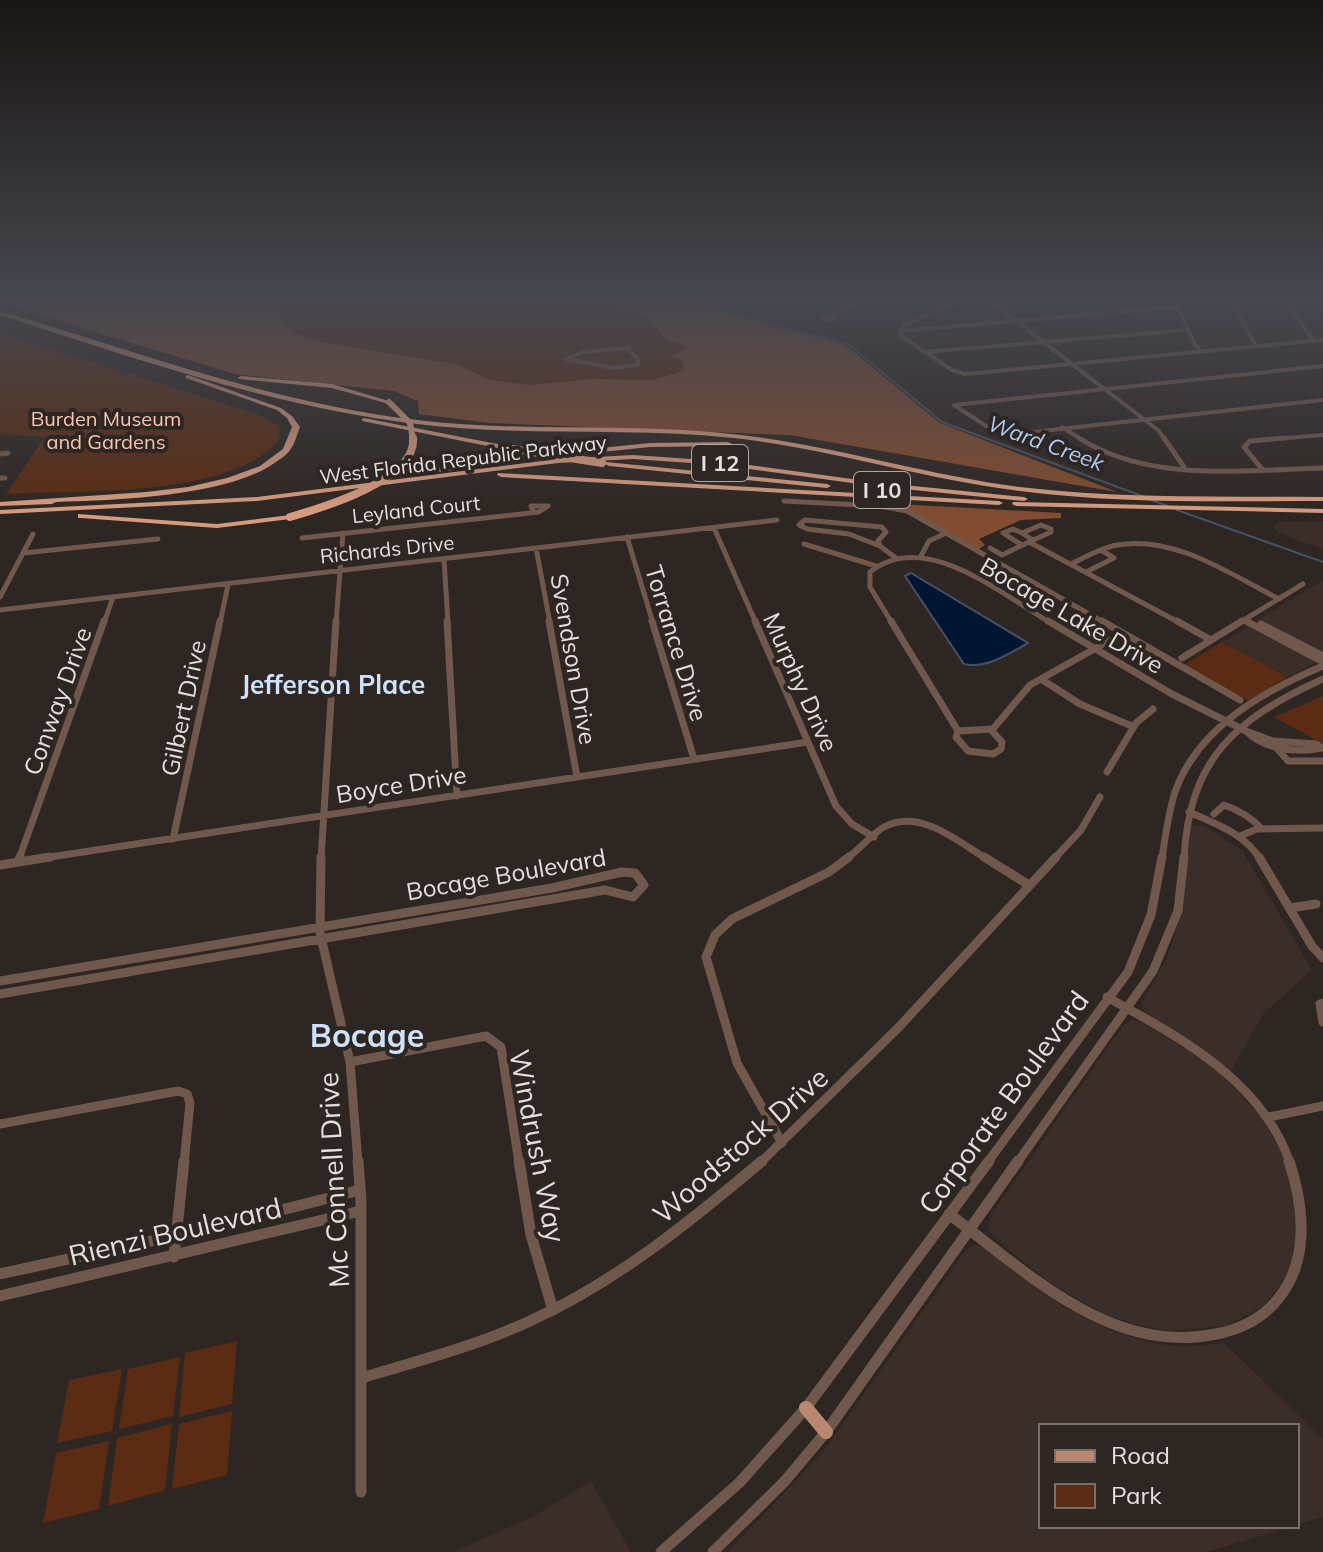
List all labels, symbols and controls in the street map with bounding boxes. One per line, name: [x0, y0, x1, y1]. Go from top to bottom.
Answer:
park label: Burden Museum and Gardens: [31, 406, 181, 454]
water label: Ward Creek: [984, 409, 1108, 477]
street label: West Florida Republic Parkway: [318, 429, 608, 489]
road number: I 12: [692, 445, 748, 481]
road number: I 10: [854, 472, 910, 508]
street label: Leyland Court: [351, 490, 481, 528]
street label: Richards Drive: [319, 530, 455, 568]
street label: Bocage Lake Drive: [975, 550, 1169, 680]
street label: Torrance Drive: [639, 562, 715, 724]
street label: Svendson Drive: [544, 571, 604, 747]
street label: Murphy Drive: [757, 608, 845, 756]
street label: Conway Drive: [16, 623, 98, 779]
street label: Gilbert Drive: [154, 637, 212, 779]
district label: Jefferson Place: [241, 668, 425, 701]
street label: Boyce Drive: [334, 759, 468, 809]
street label: Bocage Boulevard: [404, 842, 608, 906]
street label: Corporate Boulevard: [910, 984, 1096, 1220]
district label: Bocage: [310, 1015, 424, 1055]
street label: Windrush Way: [502, 1046, 574, 1246]
street label: Woodstock Drive: [645, 1059, 835, 1231]
street label: Mc Connell Drive: [310, 1071, 356, 1289]
street label: Rienzi Boulevard: [65, 1190, 285, 1272]
legend: [1039, 1424, 1299, 1528]
text: Road: [1111, 1440, 1170, 1470]
text: Park: [1111, 1480, 1162, 1510]

